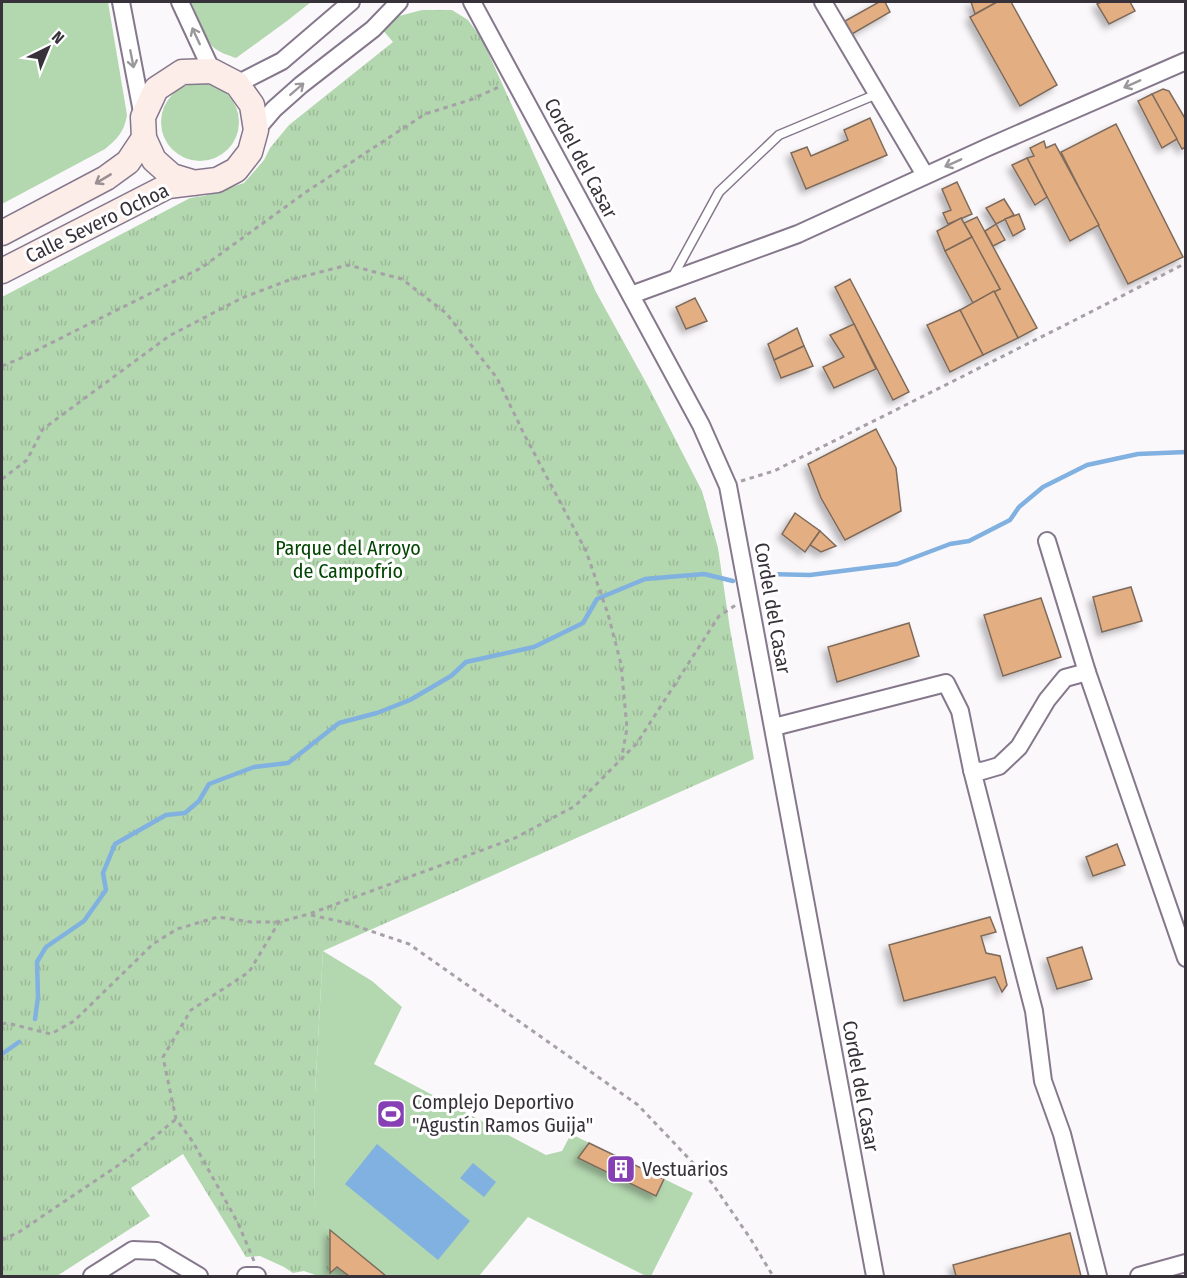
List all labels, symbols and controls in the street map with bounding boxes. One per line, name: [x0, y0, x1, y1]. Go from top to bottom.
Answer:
north arrow: [18, 18, 78, 78]
text: N: [48, 27, 68, 48]
one-way arrow: [190, 28, 202, 46]
one-way arrow: [127, 49, 138, 68]
one-way arrow: [1123, 79, 1142, 90]
one-way arrow: [289, 82, 304, 96]
street label: Cordel del Casar: [539, 94, 623, 222]
one-way arrow: [945, 157, 963, 169]
one-way arrow: [95, 173, 112, 185]
street label: Calle Severo Ochoa: [21, 178, 173, 268]
park label: Parque del Arroyo de Campofrío: [275, 536, 421, 583]
street label: Cordel del Casar: [750, 541, 796, 675]
street label: Cordel del Casar: [838, 1019, 884, 1153]
place label: Complejo Deportivo "Agustín Ramos Guija": [412, 1090, 593, 1137]
sports icon: Complejo Deportivo "Agustín Ramos Guija": [375, 1098, 407, 1130]
building icon: Vestuarios: [605, 1153, 637, 1185]
place label: Vestuarios: [642, 1157, 728, 1181]

